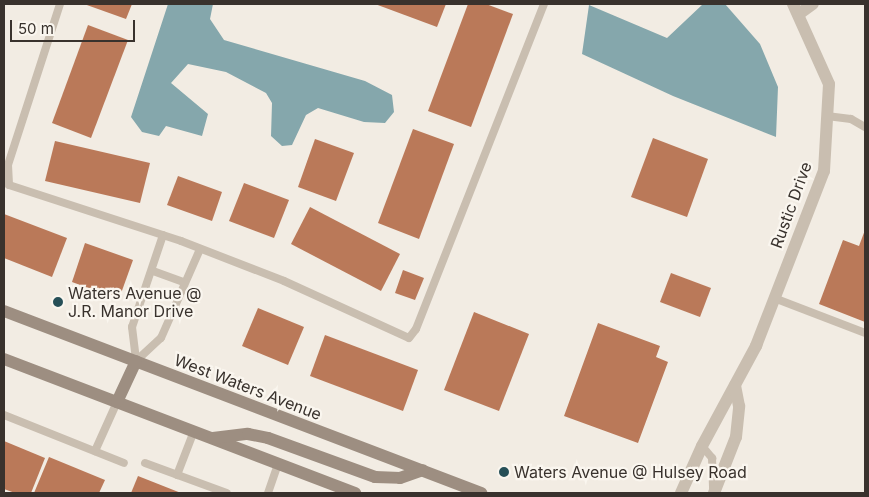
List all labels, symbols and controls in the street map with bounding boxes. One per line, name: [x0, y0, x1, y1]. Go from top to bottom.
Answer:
scale bar: [12, 10, 138, 42]
text: 50 m: [18, 19, 54, 38]
street label: Rustic Drive: [766, 159, 816, 251]
place label: Waters Avenue @ J.R. Manor Drive: [68, 283, 201, 321]
marker: Waters Avenue @ J.R. Manor Drive: [52, 296, 64, 308]
street label: West Waters Avenue: [172, 350, 324, 424]
place label: Waters Avenue @ Hulsey Road: [514, 462, 747, 482]
marker: Waters Avenue @ Hulsey Road: [498, 466, 510, 478]

